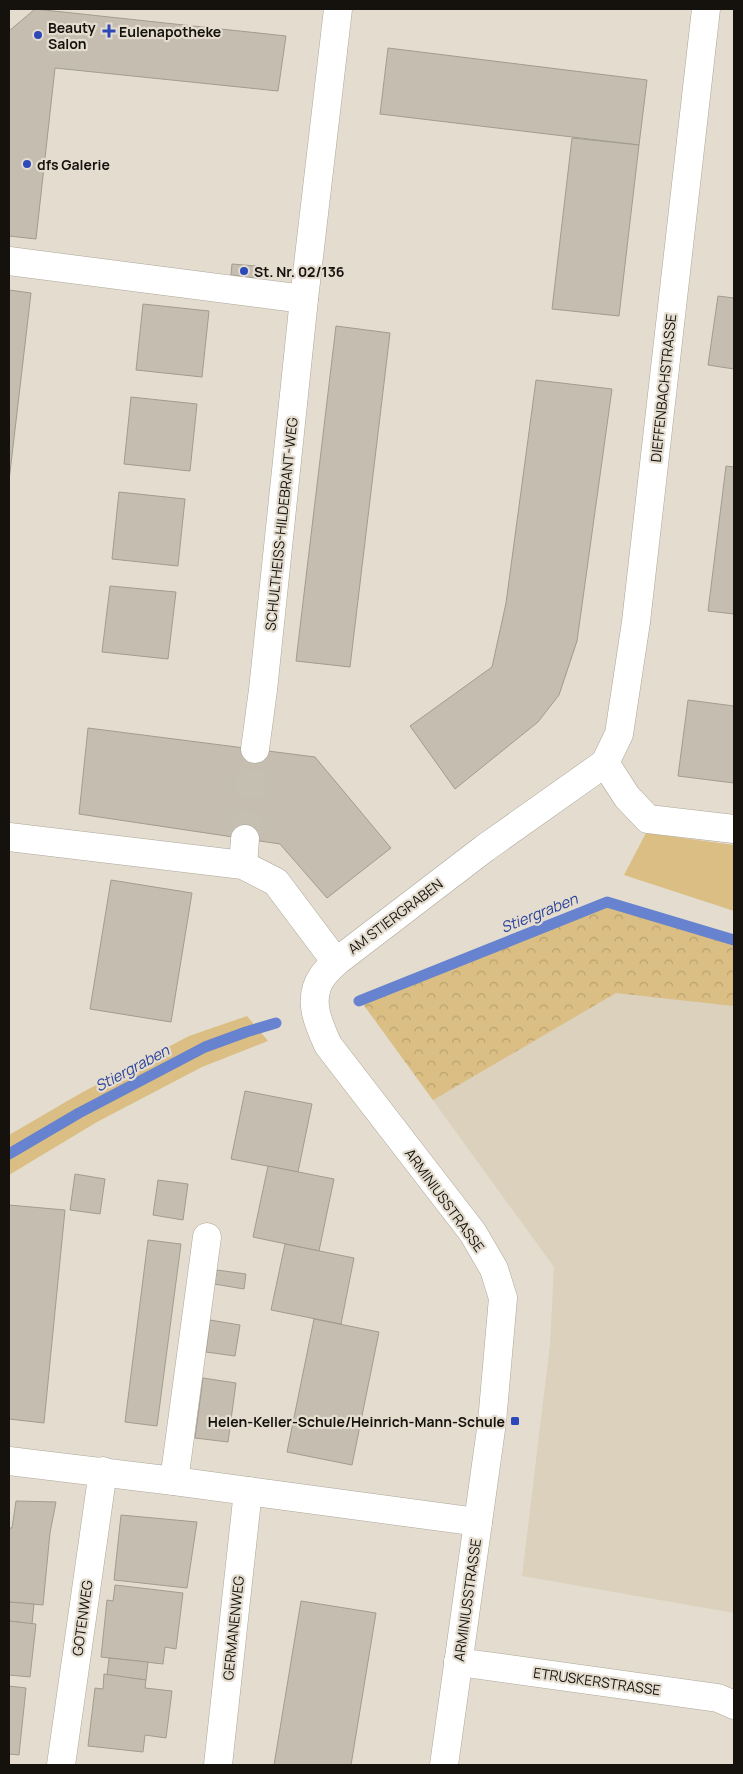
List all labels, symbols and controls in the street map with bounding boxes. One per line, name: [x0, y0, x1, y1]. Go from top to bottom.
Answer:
place label: Beauty Salon: [48, 18, 96, 53]
place label: Eulenapotheke: [119, 22, 221, 41]
marker: Eulenapotheke: [103, 25, 115, 37]
marker: Beauty Salon: [32, 29, 44, 41]
place label: dfs Galerie: [37, 155, 110, 174]
marker: dfs Galerie: [21, 158, 33, 170]
place label: St. Nr. 02/136: [254, 262, 344, 281]
marker: St. Nr. 02/136: [238, 265, 250, 277]
street label: DIEFFENBACHSTRASSE: [646, 313, 680, 463]
street label: SCHULTHEISS-HILDEBRANT-WEG: [260, 416, 302, 632]
street label: AM STIERGRABEN: [344, 874, 446, 958]
water label: Stiergraben: [497, 888, 582, 938]
water label: Stiergraben: [91, 1039, 174, 1096]
street label: ARMINIUSSTRASSE: [401, 1144, 489, 1256]
place label: Helen-Keller-Schule/Heinrich-Mann-Schule: [208, 1412, 505, 1431]
marker: Helen-Keller-Schule/Heinrich-Mann-Schule: [509, 1415, 521, 1427]
street label: ARMINIUSSTRASSE: [449, 1537, 485, 1663]
street label: GERMANENWEG: [218, 1575, 248, 1681]
street label: GOTENWEG: [67, 1579, 97, 1657]
street label: ETRUSKERSTRASSE: [532, 1663, 662, 1699]

